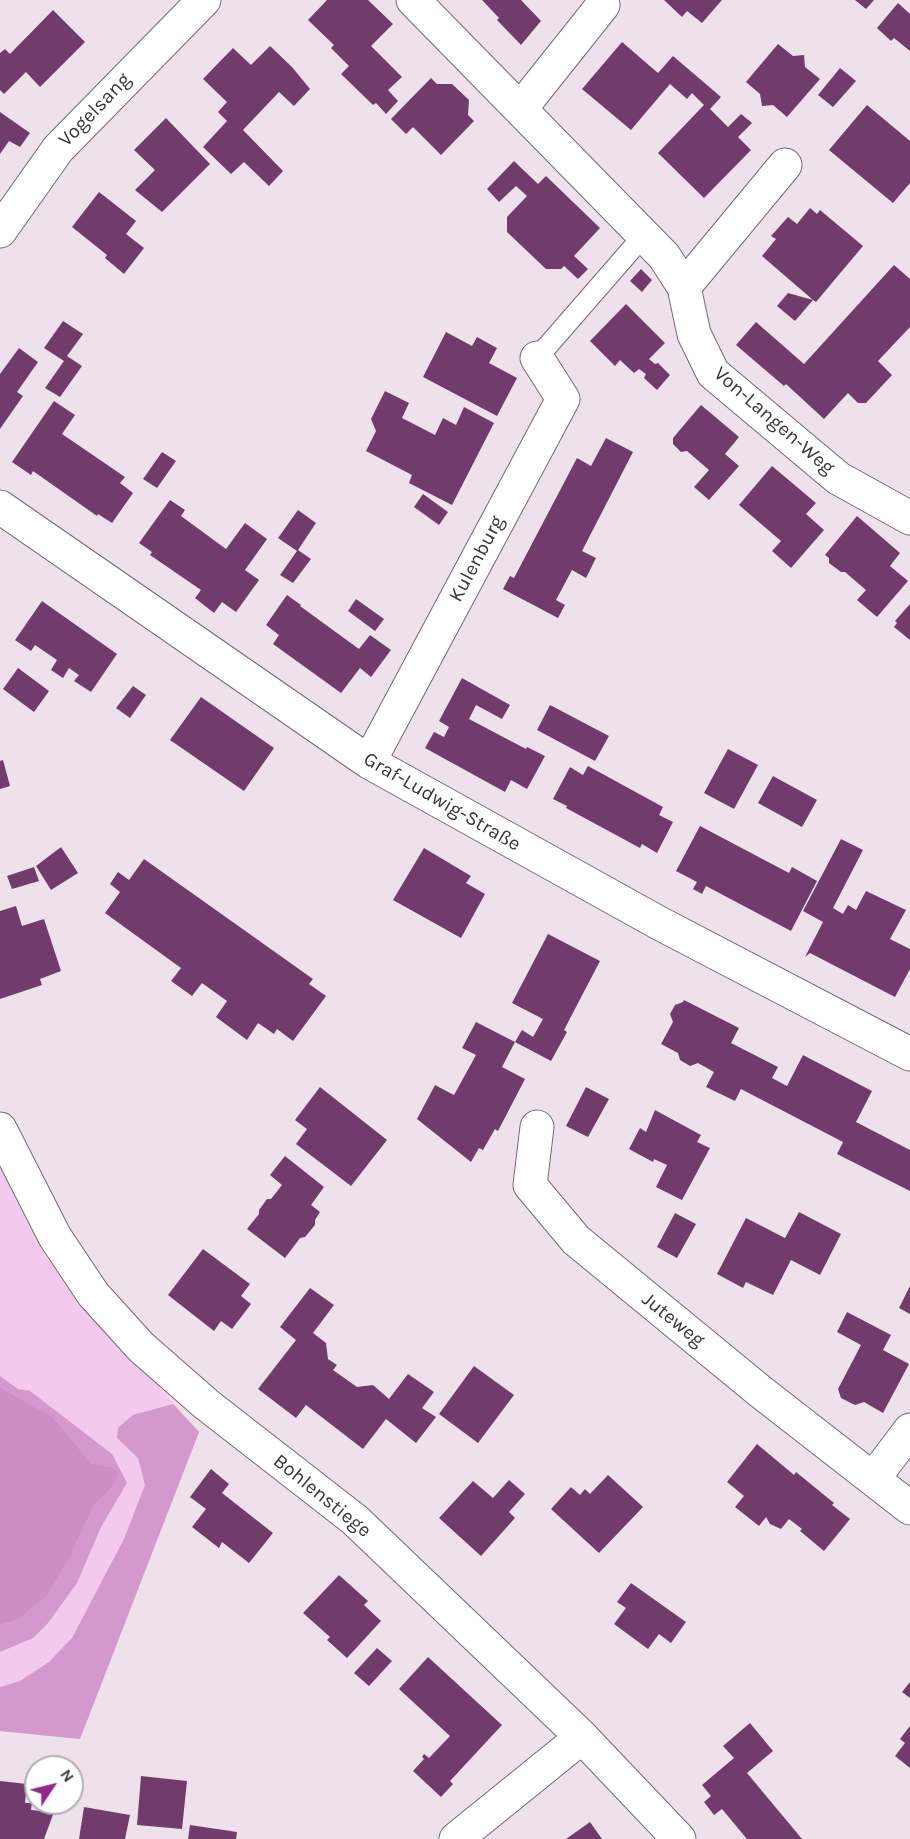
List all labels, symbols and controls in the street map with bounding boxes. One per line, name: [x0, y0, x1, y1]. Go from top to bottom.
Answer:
street label: Vogelsang: [54, 68, 136, 152]
street label: Von-Langen-Weg: [709, 362, 839, 480]
street label: Kulenburg: [444, 512, 510, 606]
street label: Graf-Ludwig-Straße: [359, 747, 525, 857]
street label: Juteweg: [637, 1287, 709, 1353]
street label: Bohlenstiege: [268, 1449, 376, 1543]
north arrow: [24, 1755, 84, 1815]
text: N: [56, 1765, 79, 1786]

